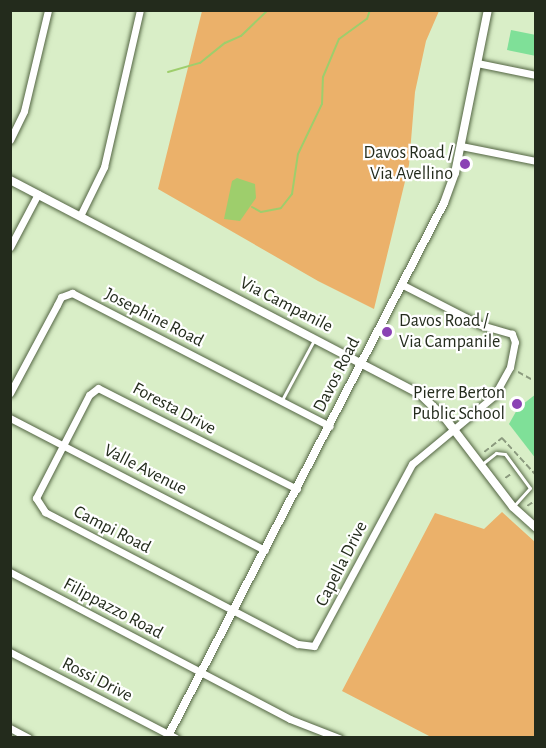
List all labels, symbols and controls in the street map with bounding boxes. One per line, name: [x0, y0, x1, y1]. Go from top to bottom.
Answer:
place label: Davos Road / Via Avellino: [364, 143, 453, 186]
marker: Davos Road / Via Avellino: [458, 157, 472, 171]
street label: Via Campanile: [236, 272, 336, 338]
street label: Josephine Road: [101, 284, 207, 352]
place label: Davos Road / Via Campanile: [399, 311, 500, 354]
marker: Davos Road / Via Campanile: [380, 325, 394, 339]
street label: Davos Road: [309, 334, 365, 416]
street label: Foresta Drive: [129, 378, 219, 440]
place label: Pierre Berton Public School: [412, 383, 505, 426]
marker: Pierre Berton Public School: [510, 397, 524, 411]
street label: Valle Avenue: [100, 440, 190, 500]
street label: Campi Road: [70, 501, 154, 559]
street label: Capella Drive: [311, 518, 373, 610]
street label: Filippazzo Road: [59, 574, 167, 644]
street label: Rossi Drive: [58, 653, 136, 707]

